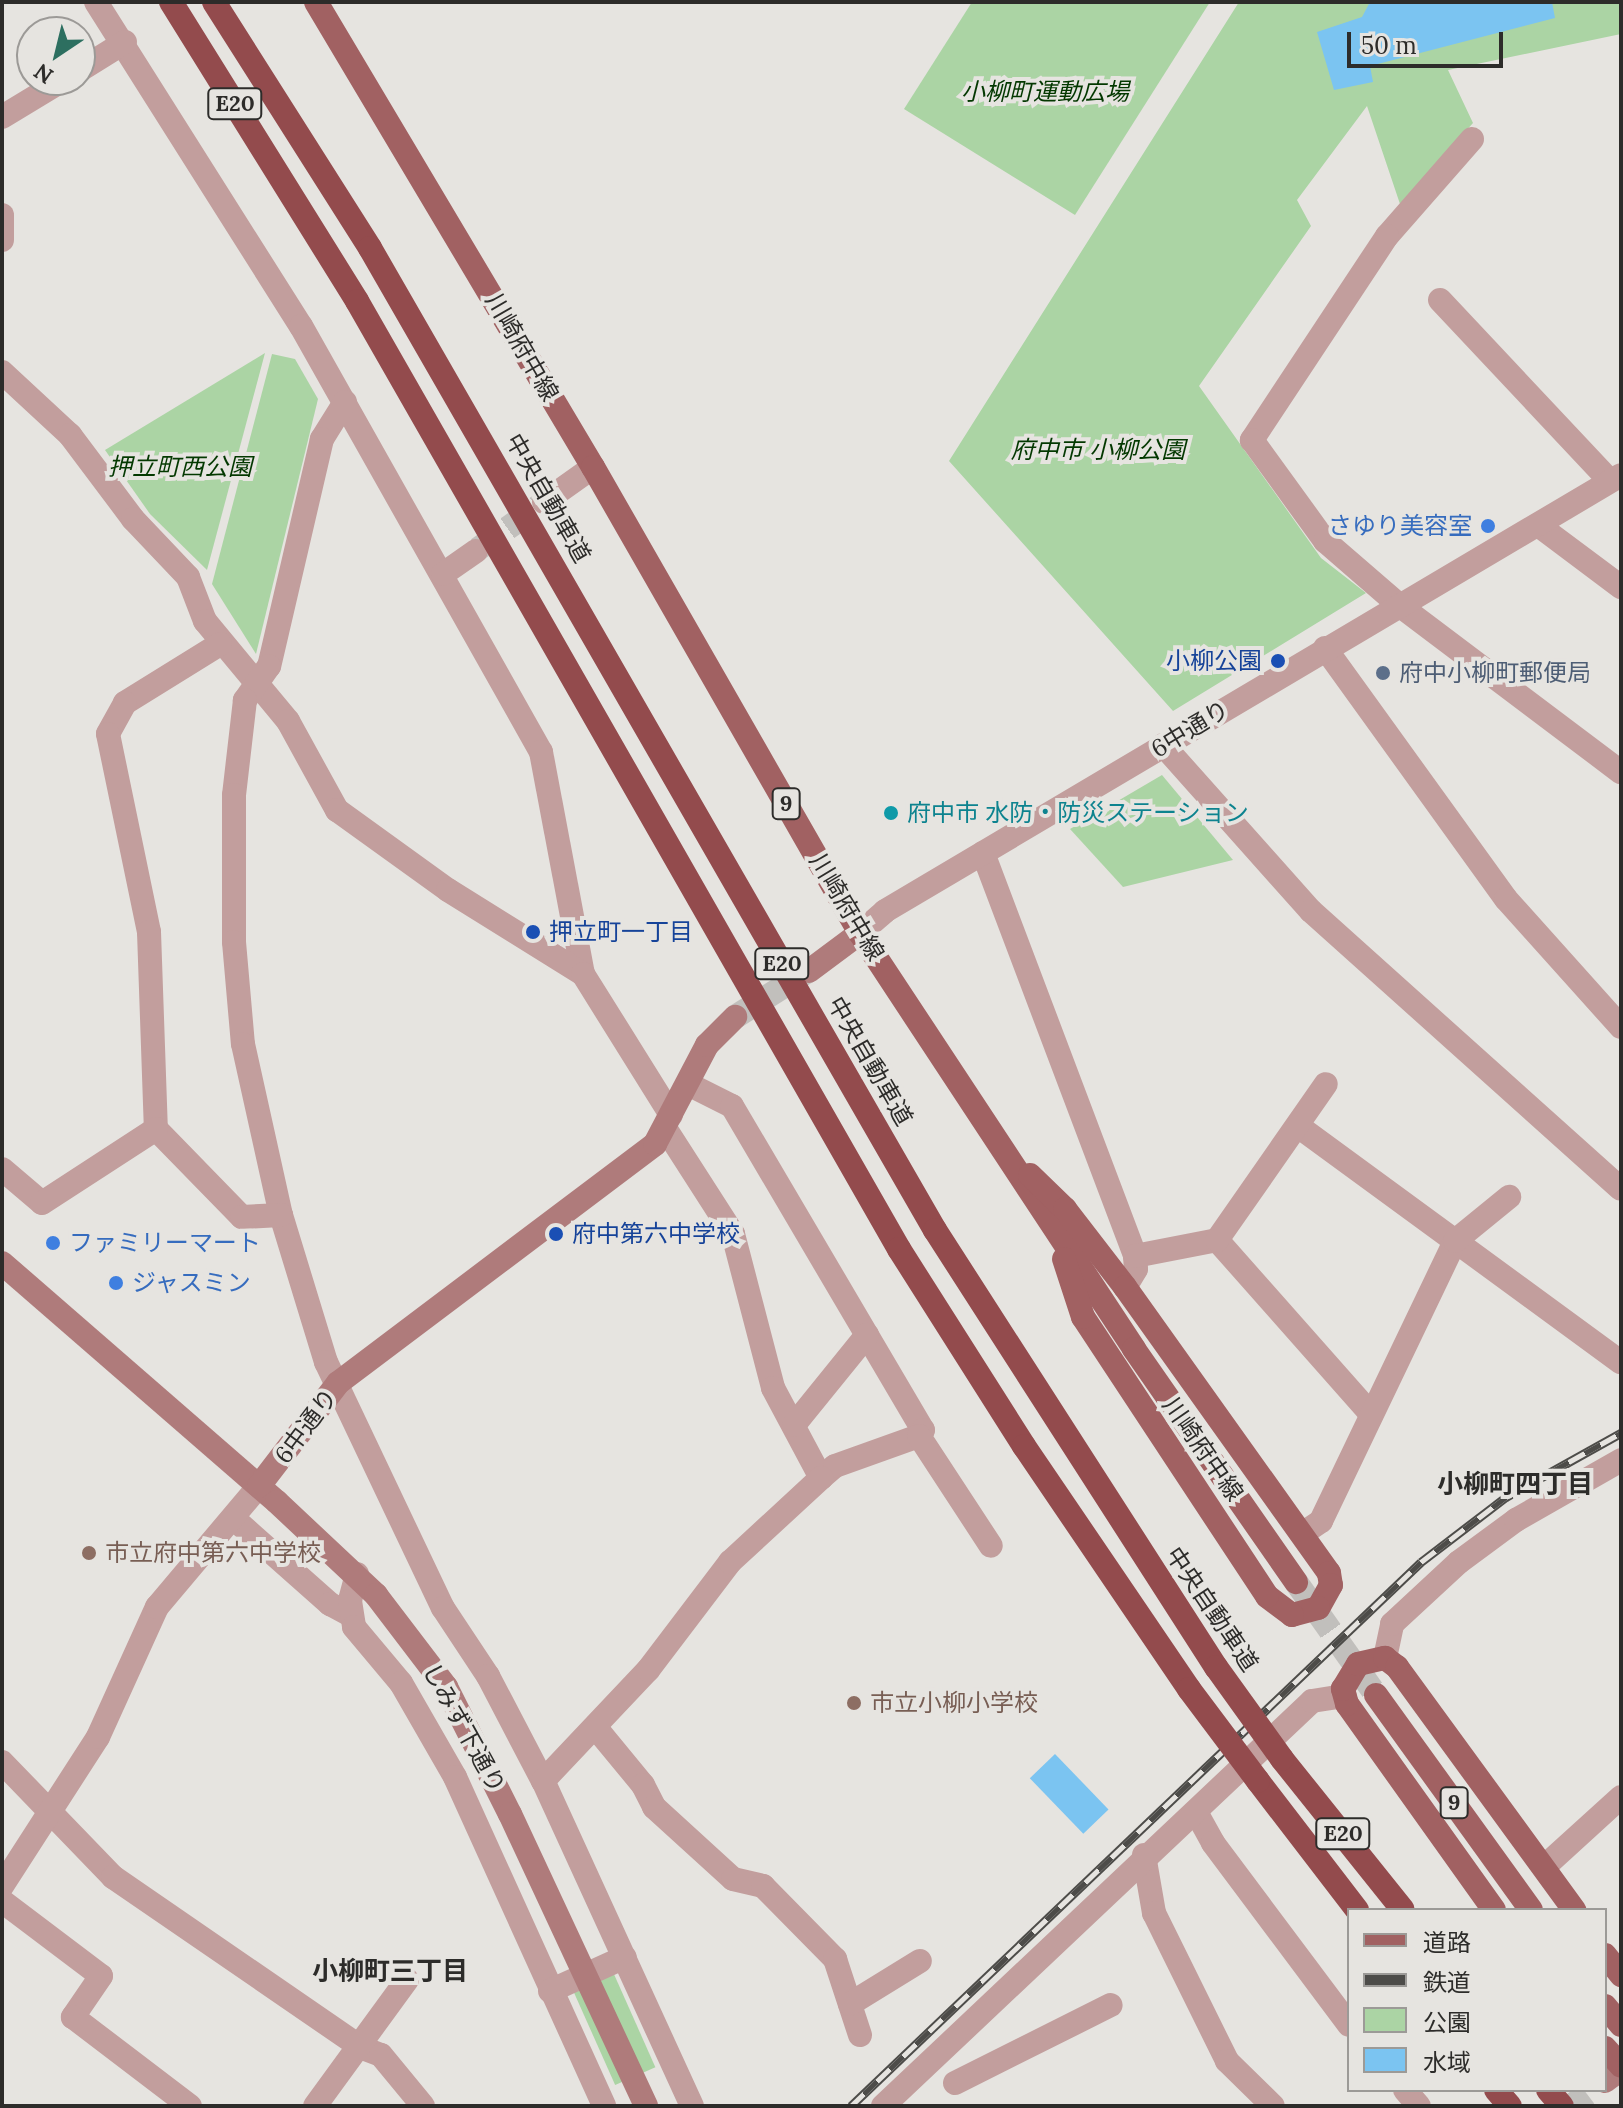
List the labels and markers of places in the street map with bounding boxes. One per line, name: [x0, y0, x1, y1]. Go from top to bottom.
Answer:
place label: さゆり美容室: [1328, 512, 1472, 540]
marker: さゆり美容室: [1479, 517, 1497, 535]
place label: 小柳公園: [1166, 647, 1262, 675]
marker: 小柳公園: [1269, 652, 1287, 670]
place label: 府中小柳町郵便局: [1399, 659, 1591, 687]
marker: 府中小柳町郵便局: [1374, 664, 1392, 682]
place label: 府中市 水防・防災ステーション: [907, 799, 1249, 827]
marker: 府中市 水防・防災ステーション: [882, 804, 900, 822]
place label: 押立町一丁目: [549, 918, 693, 946]
marker: 押立町一丁目: [524, 923, 542, 941]
place label: 府中第六中学校: [572, 1220, 740, 1248]
marker: 府中第六中学校: [547, 1225, 565, 1243]
place label: ファミリーマート: [69, 1229, 261, 1257]
marker: ファミリーマート: [44, 1234, 62, 1252]
place label: ジャスミン: [132, 1269, 252, 1297]
marker: ジャスミン: [107, 1274, 125, 1292]
place label: 市立府中第六中学校: [105, 1539, 321, 1567]
marker: 市立府中第六中学校: [80, 1544, 98, 1562]
place label: 市立小柳小学校: [870, 1689, 1038, 1717]
marker: 市立小柳小学校: [845, 1694, 863, 1712]

